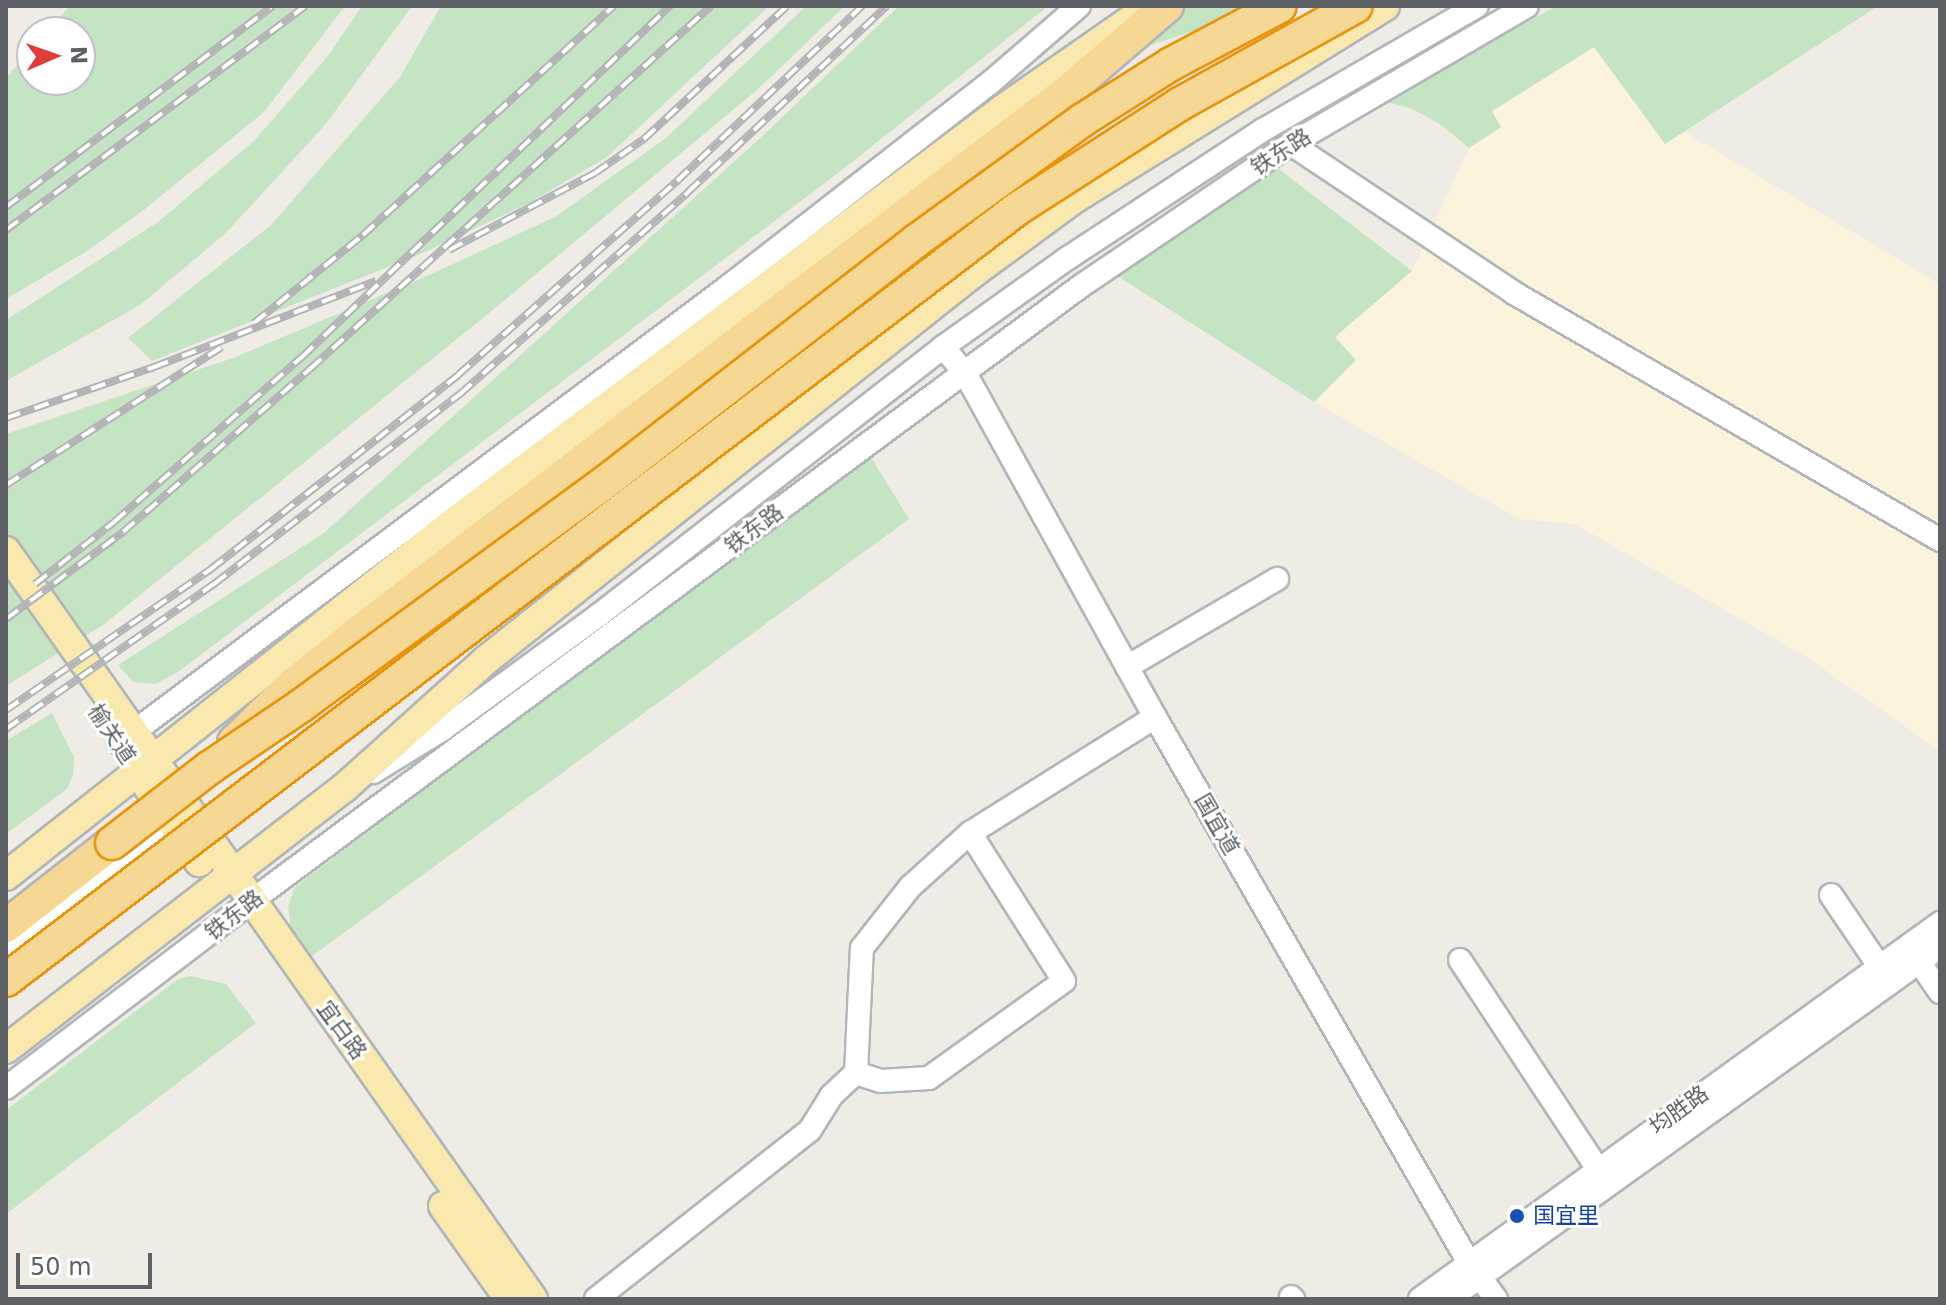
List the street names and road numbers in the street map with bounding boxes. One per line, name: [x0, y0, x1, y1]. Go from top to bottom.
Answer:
street label: 铁东路: [1246, 123, 1316, 181]
street label: 铁东路: [720, 499, 788, 559]
street label: 榆关道: [83, 699, 141, 769]
street label: 国宜道: [1189, 789, 1245, 859]
street label: 铁东路: [200, 884, 268, 946]
street label: 宜白路: [312, 996, 372, 1064]
street label: 均胜路: [1645, 1080, 1713, 1140]

